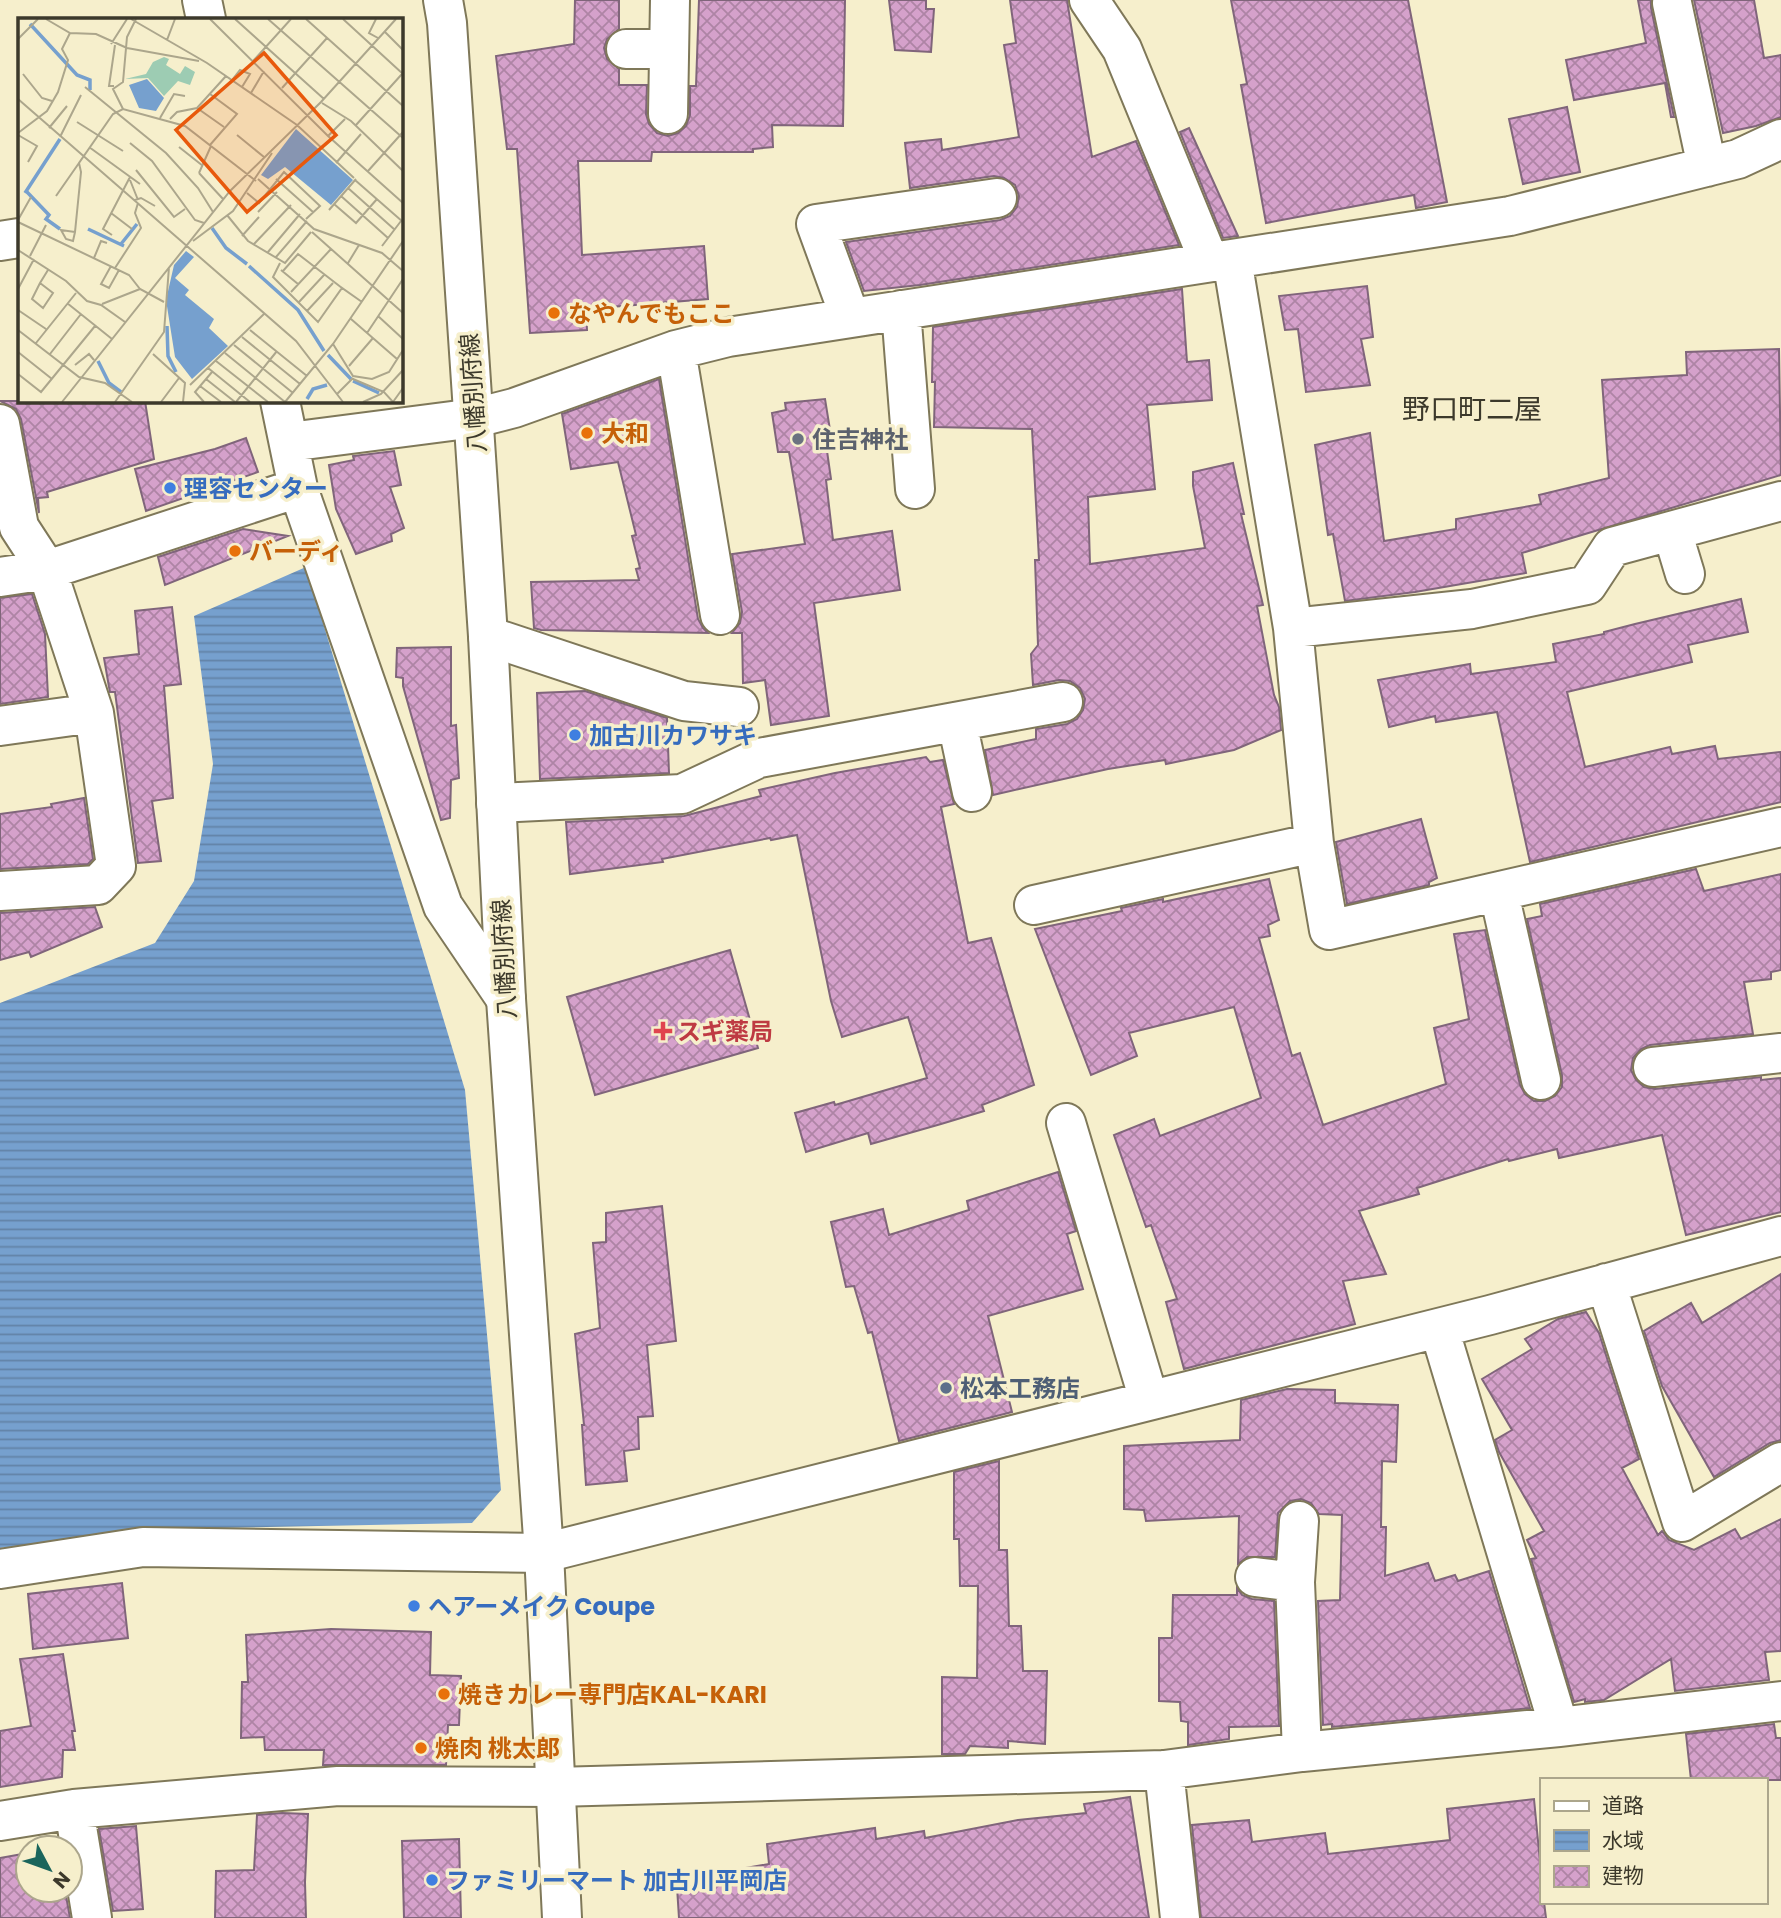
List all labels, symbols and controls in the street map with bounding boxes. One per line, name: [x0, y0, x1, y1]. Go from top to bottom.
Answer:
inset map: [18, 18, 402, 402]
place label: なやんでもここ: [568, 297, 735, 330]
marker: なやんでもここ: [546, 305, 562, 321]
street label: 八幡別府線: [452, 332, 494, 454]
district label: 野口町二屋: [1402, 390, 1542, 429]
place label: 大和: [601, 417, 649, 450]
place label: 住吉神社: [812, 423, 908, 456]
marker: 大和: [579, 425, 595, 441]
marker: 住吉神社: [790, 431, 806, 447]
place label: 理容センター: [184, 472, 328, 505]
marker: 理容センター: [162, 480, 178, 496]
place label: バーディ: [249, 535, 343, 568]
marker: バーディ: [227, 543, 243, 559]
place label: 加古川カワサキ: [589, 719, 757, 752]
marker: 加古川カワサキ: [567, 727, 583, 743]
street label: 八幡別府線: [484, 898, 524, 1020]
place label: スギ薬局: [677, 1015, 773, 1048]
marker: スギ薬局: [655, 1023, 671, 1039]
place label: 松本工務店: [960, 1372, 1080, 1405]
marker: 松本工務店: [938, 1380, 954, 1396]
place label: ヘアーメイク Coupe: [428, 1590, 655, 1623]
marker: ヘアーメイク Coupe: [406, 1598, 422, 1614]
place label: 焼きカレー専門店KAL-KARI: [458, 1678, 767, 1711]
marker: 焼きカレー専門店KAL-KARI: [436, 1686, 452, 1702]
place label: 焼肉 桃太郎: [435, 1732, 560, 1765]
marker: 焼肉 桃太郎: [413, 1740, 429, 1756]
legend: [1540, 1778, 1767, 1904]
text: 道路: [1602, 1791, 1644, 1820]
text: 水域: [1602, 1826, 1644, 1855]
north arrow: [14, 1834, 84, 1904]
text: 建物: [1602, 1861, 1644, 1890]
place label: ファミリーマート 加古川平岡店: [446, 1864, 787, 1897]
text: N: [47, 1866, 76, 1894]
marker: ファミリーマート 加古川平岡店: [424, 1872, 440, 1888]

